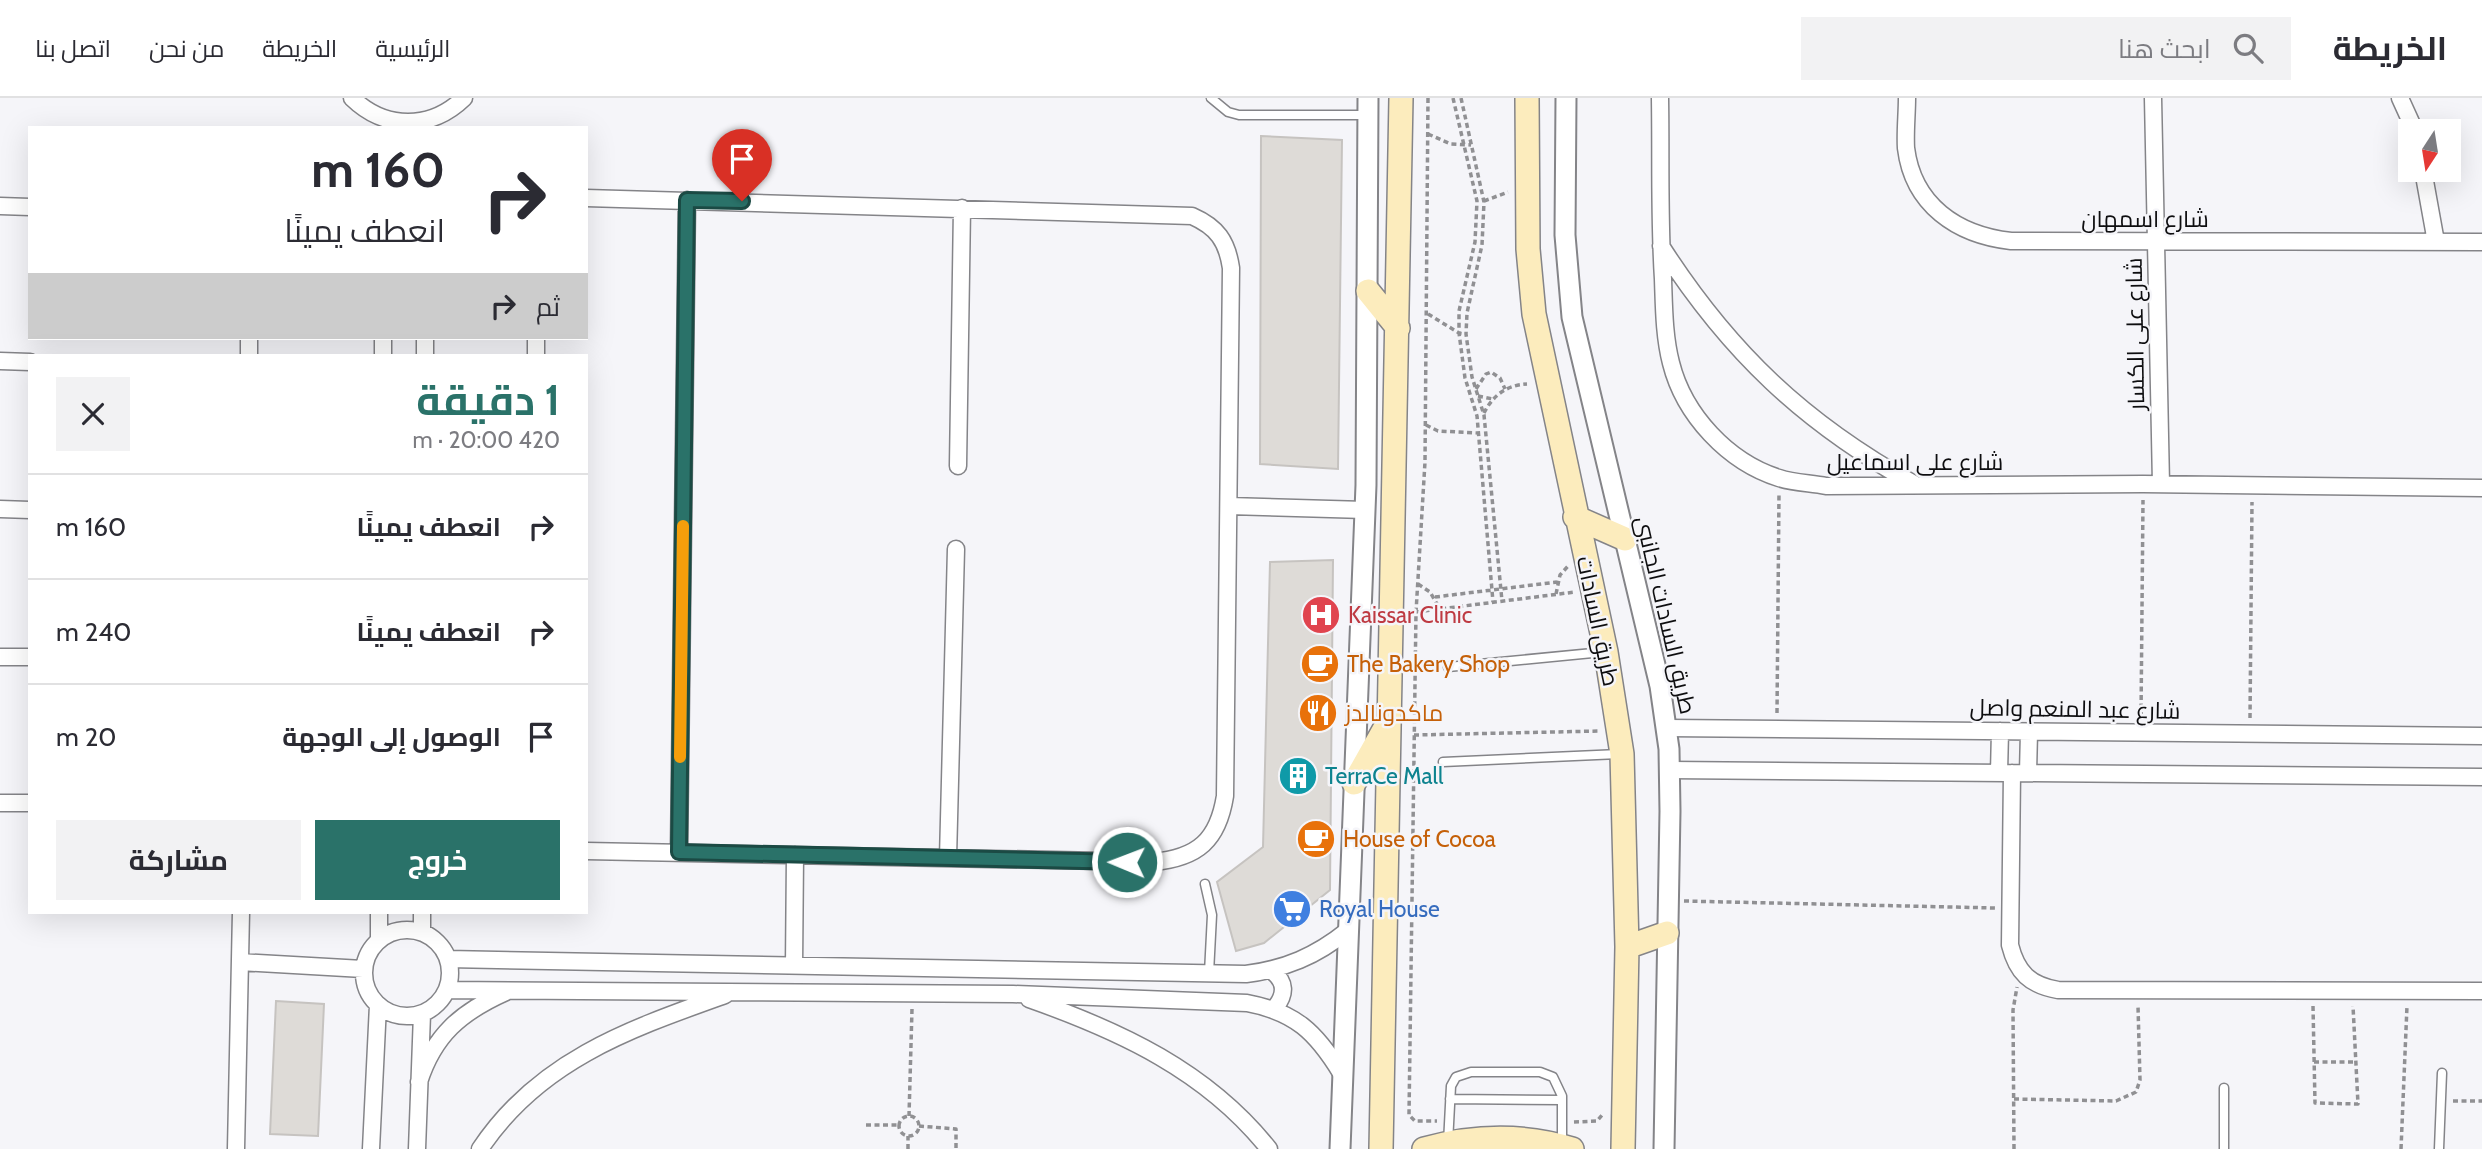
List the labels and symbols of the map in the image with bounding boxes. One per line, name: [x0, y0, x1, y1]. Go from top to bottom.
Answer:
north arrow: [2398, 119, 2460, 182]
pin: [712, 129, 772, 201]
street label: شارع اسمهان: [2081, 205, 2209, 235]
street label: شارع على الكسار: [2120, 257, 2152, 413]
street label: شارع على اسماعيل: [1827, 448, 2003, 478]
street label: طريق السادات الجانبى: [1630, 513, 1702, 717]
street label: طريق السادات: [1571, 553, 1625, 689]
hospital icon: Kaissar Clinic: [1300, 594, 1342, 636]
place label: Kaissar Clinic: [1348, 601, 1472, 629]
cafe icon: The Bakery Shop: [1299, 643, 1341, 685]
place label: The Bakery Shop: [1347, 650, 1510, 678]
restaurant icon: ماكدونالدز: [1297, 692, 1339, 734]
street label: شارع عبد المنعم واصل: [1969, 693, 2181, 727]
place label: ماكدونالدز: [1343, 699, 1443, 727]
building icon: TerraCe Mall: [1277, 755, 1319, 797]
place label: TerraCe Mall: [1325, 762, 1444, 790]
cafe icon: House of Cocoa: [1295, 818, 1337, 860]
position arrow: [1090, 825, 1164, 899]
place label: House of Cocoa: [1343, 825, 1496, 853]
supermarket icon: Royal House: [1271, 888, 1313, 930]
place label: Royal House: [1319, 895, 1440, 923]

